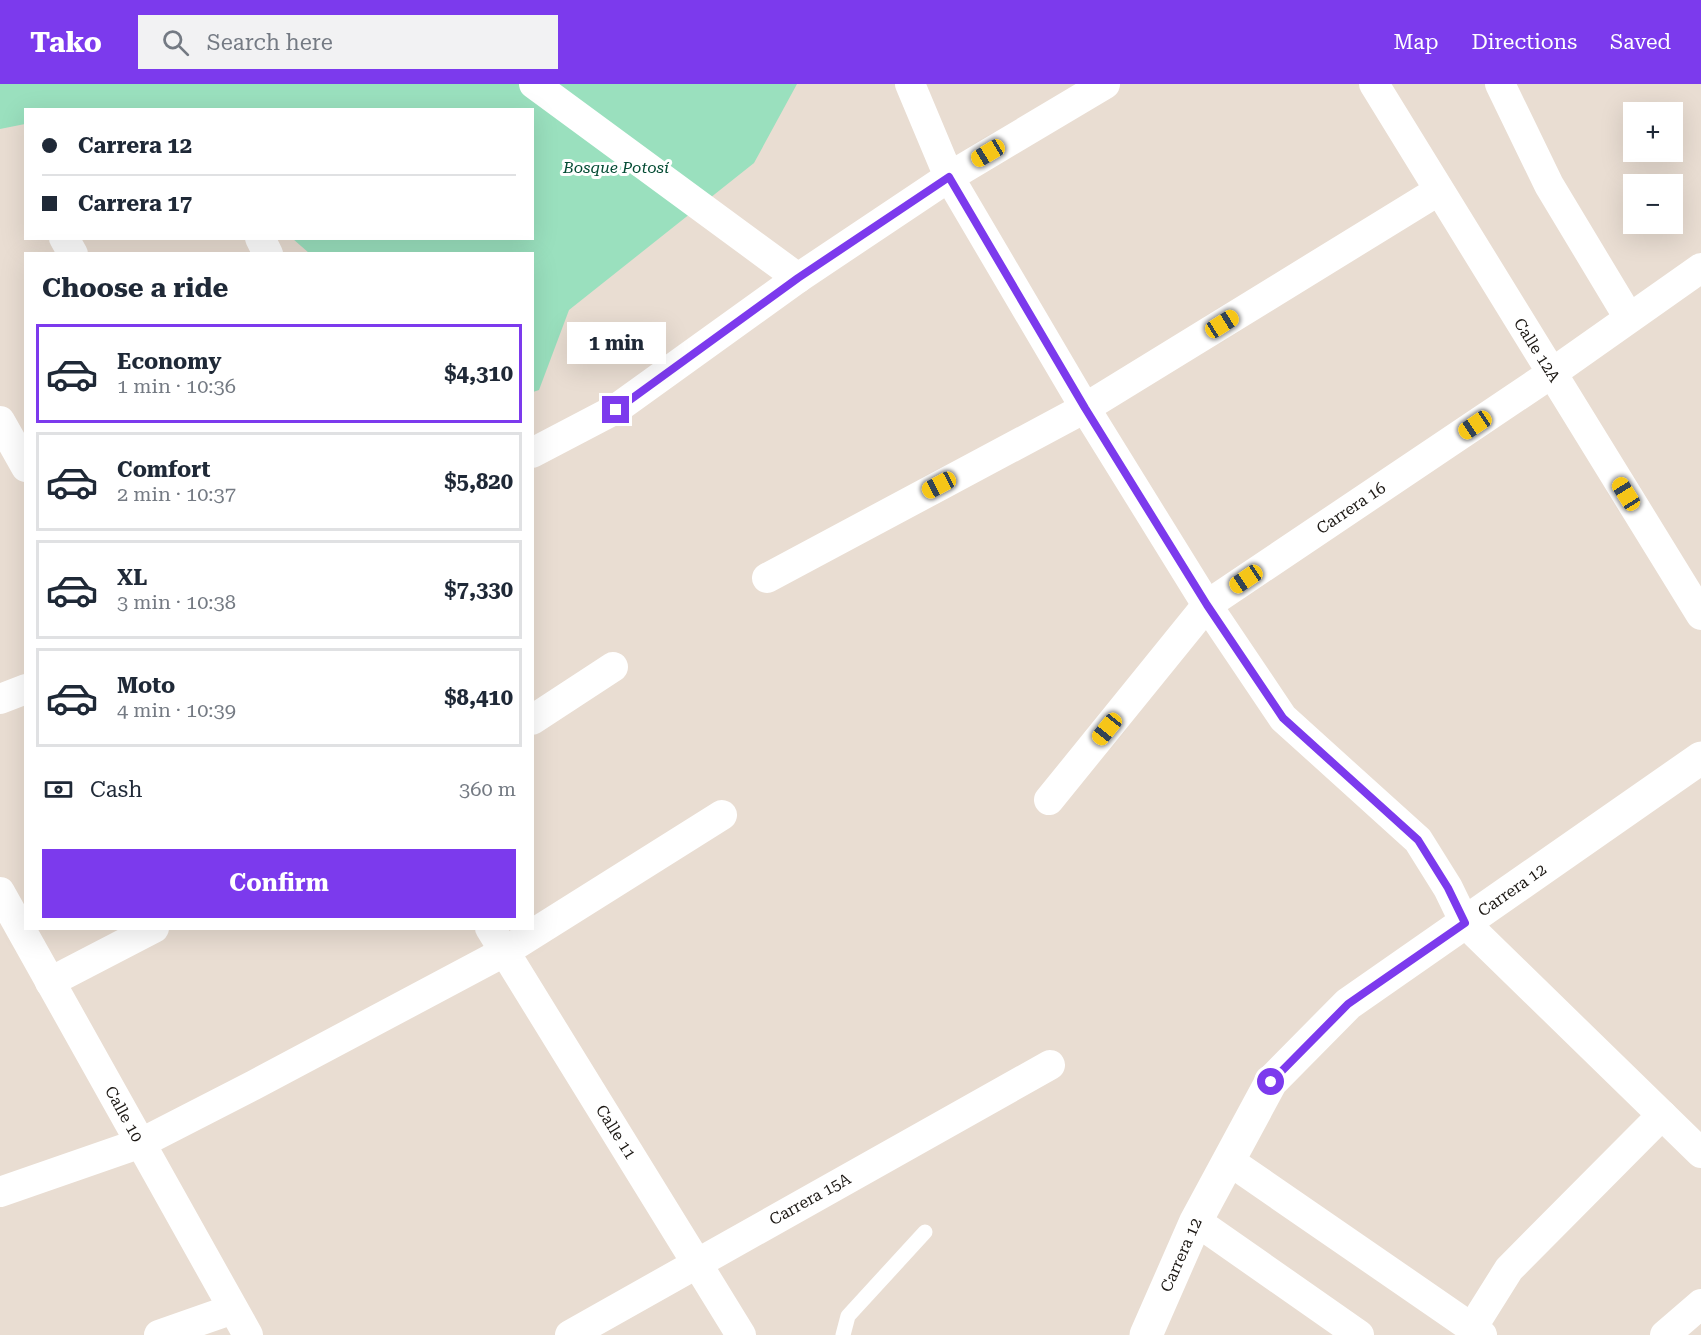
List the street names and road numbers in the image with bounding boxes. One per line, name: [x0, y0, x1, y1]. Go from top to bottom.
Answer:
street label: Calle 12A: [1510, 314, 1565, 386]
street label: Carrera 16: [1313, 478, 1389, 538]
street label: Carrera 12: [1474, 860, 1550, 920]
street label: Calle 10: [101, 1083, 147, 1145]
street label: Calle 11: [592, 1101, 640, 1163]
street label: Carrera 15A: [766, 1168, 855, 1229]
street label: Carrera 12: [1156, 1215, 1206, 1295]

